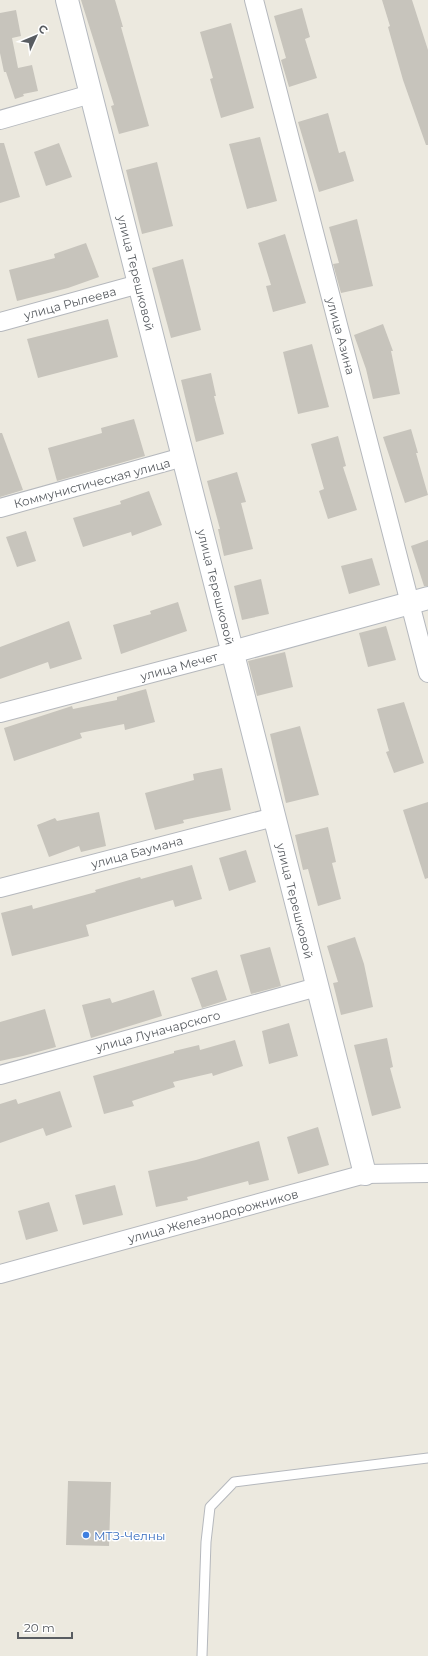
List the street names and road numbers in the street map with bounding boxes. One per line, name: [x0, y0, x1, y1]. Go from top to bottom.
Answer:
street label: улица Терешковой: [114, 213, 158, 332]
street label: улица Рылеева: [21, 283, 118, 323]
street label: улица Азина: [323, 295, 359, 376]
street label: Коммунистическая улица: [12, 455, 172, 511]
street label: улица Терешковой: [194, 527, 238, 646]
street label: улица Мечет: [138, 648, 220, 684]
street label: улица Баумана: [88, 833, 185, 872]
street label: улица Терешковой: [273, 841, 317, 960]
street label: улица Луначарского: [93, 1007, 222, 1055]
street label: улица Железнодорожников: [125, 1186, 300, 1246]

